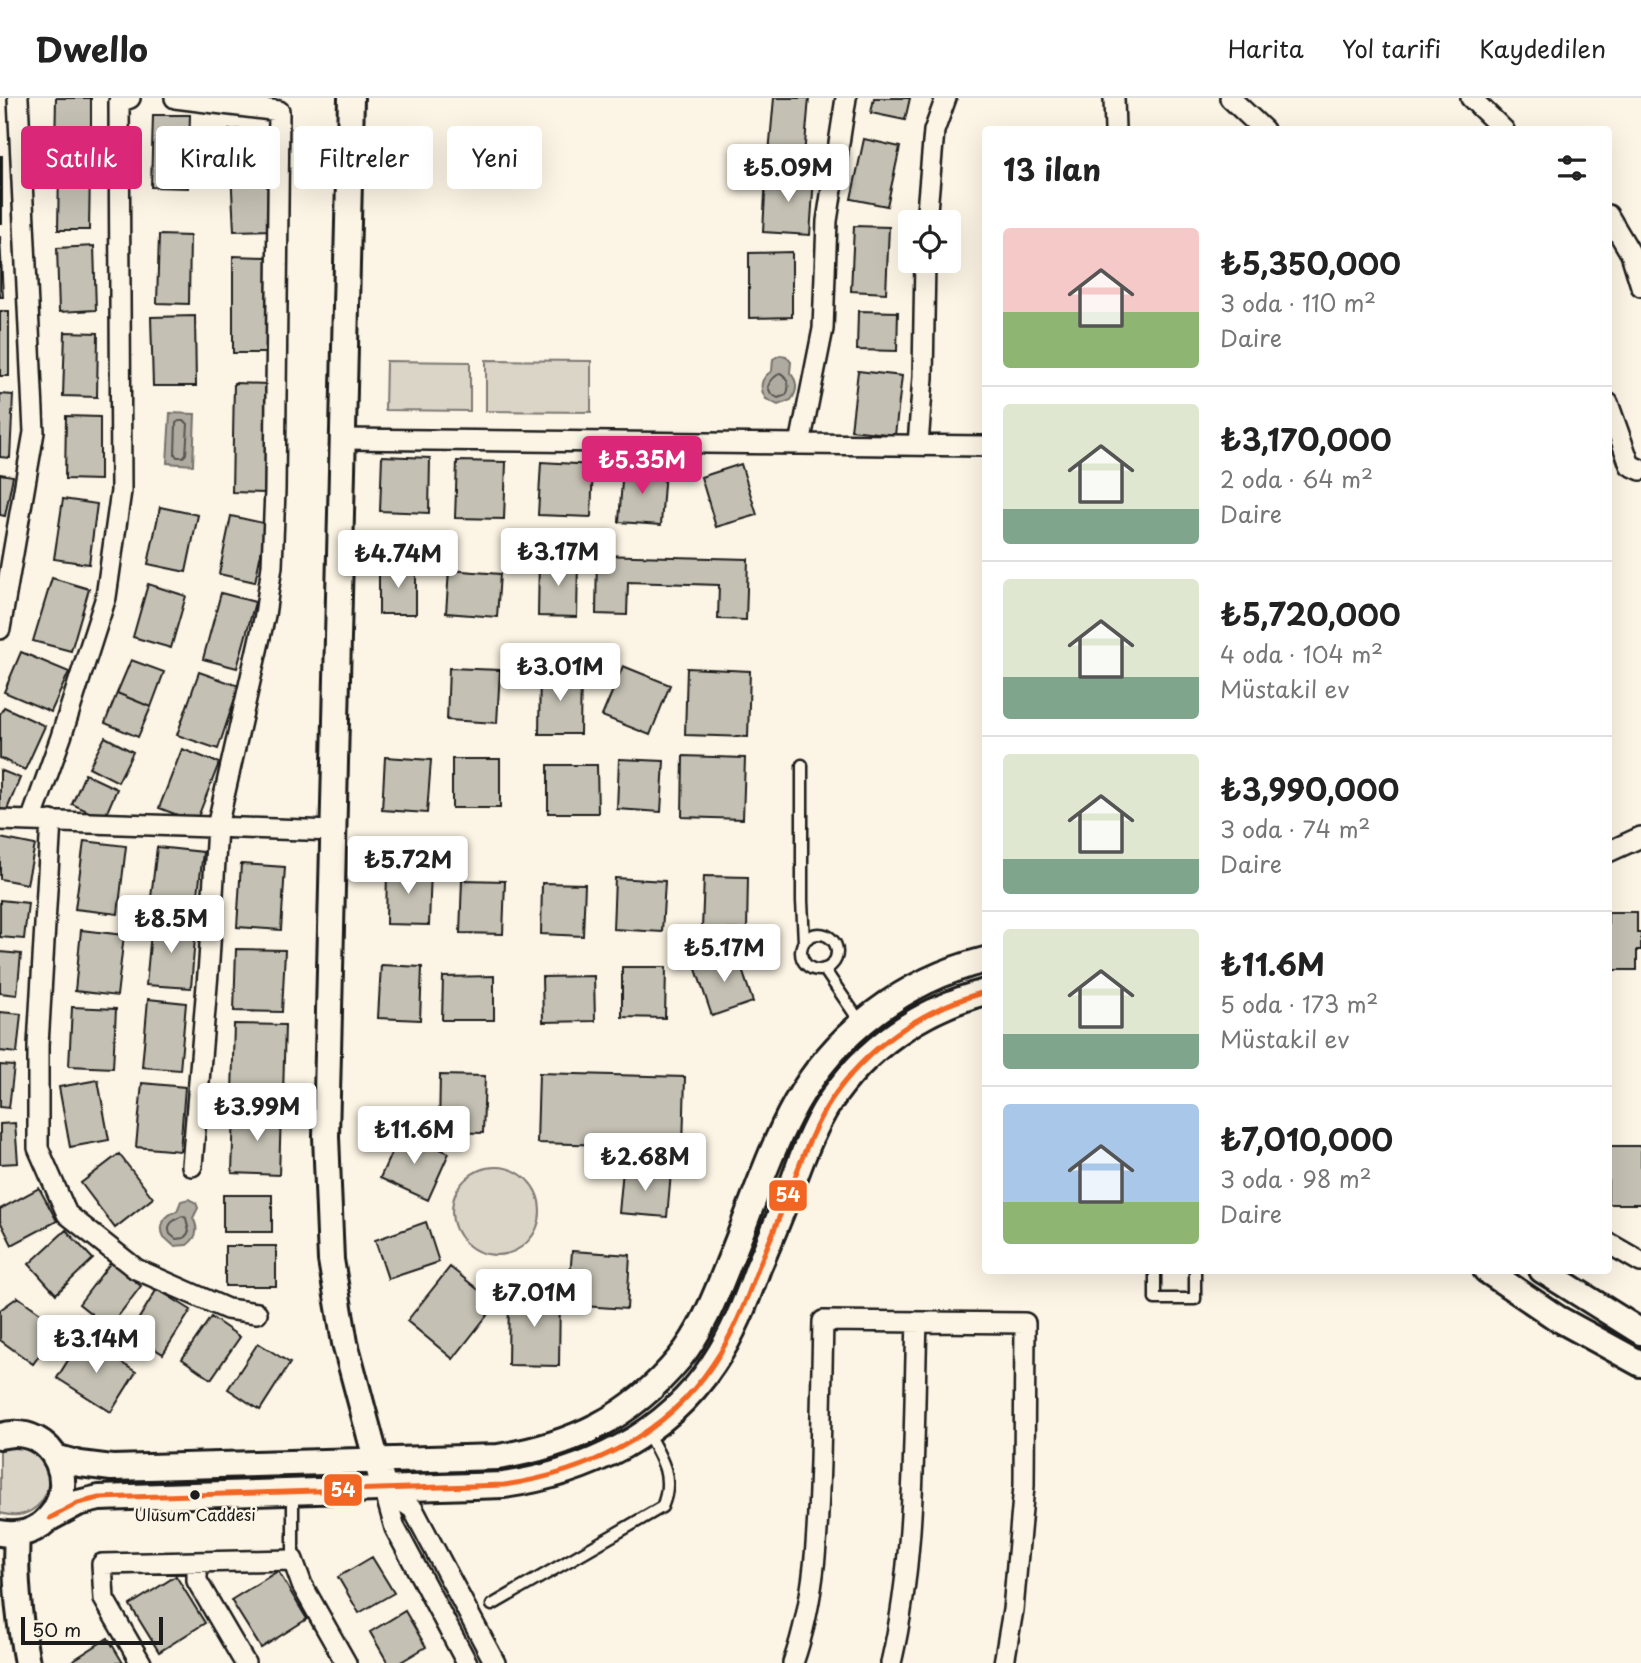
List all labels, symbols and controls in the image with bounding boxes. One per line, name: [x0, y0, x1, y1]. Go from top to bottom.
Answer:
text: Dwello: [35, 23, 148, 73]
text: Harita: [1228, 30, 1304, 66]
text: Yol tarifi: [1342, 30, 1441, 66]
text: Kaydedilen: [1479, 30, 1606, 66]
chip: Satılık: [21, 126, 142, 189]
chip: Kiralık: [156, 126, 280, 189]
chip: Filtreler: [294, 126, 433, 189]
chip: Yeni: [447, 126, 542, 189]
pin: ₺5.09M: [731, 144, 845, 204]
text: 13 ilan: [1003, 146, 1101, 191]
text: ₺5.09M: [743, 149, 833, 184]
icon: filters: [1553, 149, 1591, 187]
map controls: [898, 210, 961, 273]
button: locate: [898, 210, 961, 273]
text: ₺5,350,000: [1220, 240, 1401, 285]
icon: home: [1059, 256, 1143, 340]
text: 3 oda · 110 m²: [1220, 285, 1376, 320]
text: Daire: [1220, 320, 1282, 355]
text: ₺3,170,000: [1220, 416, 1392, 461]
icon: home: [1059, 432, 1143, 516]
pin: ₺5.35M: [585, 436, 699, 496]
text: ₺5.35M: [598, 441, 686, 476]
text: 2 oda · 64 m²: [1220, 461, 1373, 496]
text: Daire: [1220, 496, 1282, 531]
pin: ₺3.17M: [501, 528, 615, 588]
pin: ₺4.74M: [341, 531, 455, 590]
text: ₺3.17M: [517, 533, 599, 568]
text: ₺4.74M: [354, 535, 442, 570]
text: ₺5,720,000: [1220, 591, 1401, 636]
icon: home: [1059, 607, 1143, 691]
text: 4 oda · 104 m²: [1220, 636, 1383, 671]
pin: ₺3.01M: [503, 644, 617, 703]
text: ₺3.01M: [516, 648, 604, 683]
text: Müstakil ev: [1220, 671, 1349, 706]
text: ₺3,990,000: [1220, 766, 1399, 811]
icon: home: [1059, 782, 1143, 866]
text: 3 oda · 74 m²: [1220, 811, 1370, 846]
pin: ₺5.72M: [351, 836, 465, 896]
text: ₺5.72M: [364, 841, 452, 876]
text: Daire: [1220, 846, 1282, 881]
pin: ₺8.5M: [122, 896, 220, 955]
text: ₺8.5M: [134, 900, 208, 935]
pin: ₺5.17M: [667, 924, 781, 984]
text: ₺5.17M: [683, 929, 765, 964]
text: ₺11.6M: [1220, 941, 1325, 986]
icon: home: [1059, 957, 1143, 1041]
text: 5 oda · 173 m²: [1220, 986, 1378, 1021]
text: Müstakil ev: [1220, 1021, 1349, 1056]
pin: ₺3.99M: [200, 1084, 314, 1143]
text: ₺3.99M: [214, 1088, 300, 1123]
pin: ₺11.6M: [357, 1107, 471, 1166]
text: ₺11.6M: [374, 1111, 454, 1146]
text: ₺7,010,000: [1220, 1116, 1393, 1161]
icon: home: [1059, 1132, 1143, 1216]
pin: ₺2.68M: [588, 1134, 702, 1193]
text: ₺2.68M: [600, 1138, 690, 1173]
text: 3 oda · 98 m²: [1220, 1161, 1372, 1196]
line badge: 54: [768, 1179, 808, 1212]
text: 54: [775, 1180, 801, 1208]
text: Daire: [1220, 1196, 1282, 1231]
pin: ₺7.01M: [477, 1270, 591, 1329]
text: ₺7.01M: [492, 1274, 576, 1309]
pin: ₺3.14M: [39, 1316, 153, 1375]
text: ₺3.14M: [53, 1320, 139, 1355]
line badge: 54: [323, 1473, 363, 1507]
text: 54: [330, 1475, 356, 1503]
marker: Ulusum Caddesi: [188, 1488, 202, 1502]
place label: Ulusum Caddesi: [134, 1502, 256, 1526]
scale bar: [21, 1614, 163, 1646]
text: 50 m: [32, 1615, 81, 1643]

